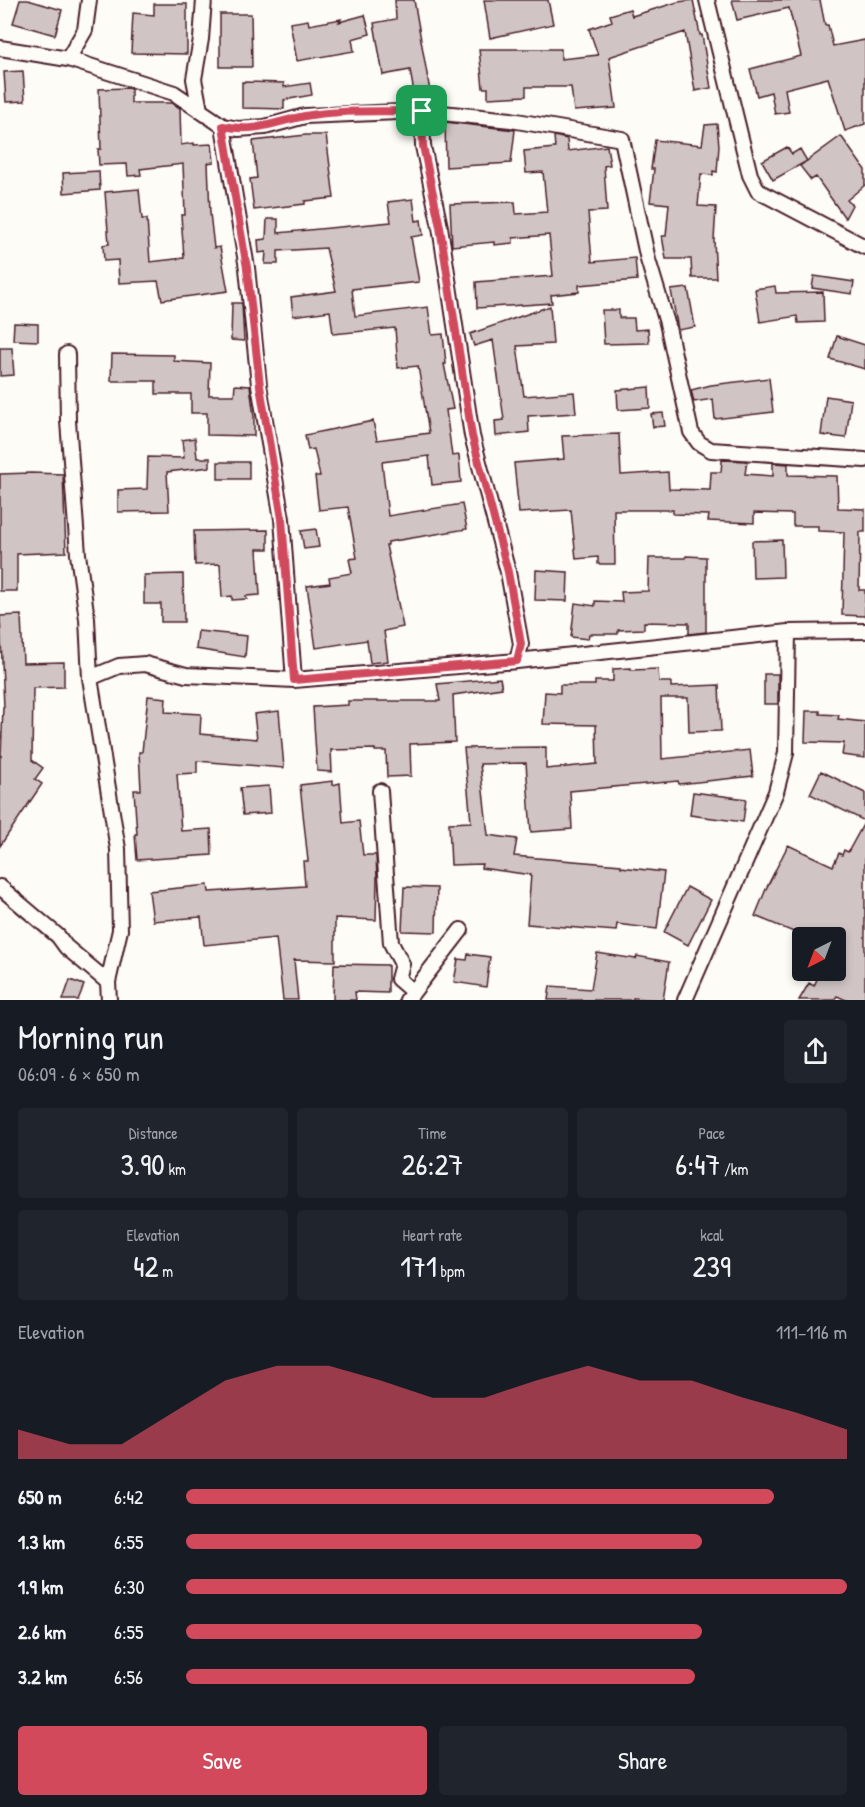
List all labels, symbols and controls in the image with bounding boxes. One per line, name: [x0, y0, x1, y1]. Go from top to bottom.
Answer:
pin: [396, 85, 447, 136]
icon: arrive: [405, 94, 438, 127]
north arrow: [792, 927, 846, 981]
map controls: [792, 927, 846, 981]
text: Morning run: [18, 1015, 164, 1059]
button: share: [784, 1020, 847, 1083]
text: 06:09 · 6 × 650 m: [18, 1060, 140, 1087]
text: Distance: [129, 1122, 178, 1144]
text: Time: [418, 1122, 447, 1144]
text: Pace: [699, 1122, 725, 1144]
text: 3.90: [120, 1144, 165, 1184]
text: 26:27: [402, 1144, 463, 1184]
text: 6:47: [675, 1144, 720, 1184]
text: km: [165, 1158, 186, 1180]
text: /km: [720, 1158, 748, 1180]
text: Elevation: [127, 1224, 180, 1246]
text: Heart rate: [403, 1224, 462, 1246]
text: kcal: [700, 1224, 724, 1246]
text: 42: [133, 1246, 159, 1286]
text: 171: [400, 1246, 437, 1286]
text: 239: [693, 1246, 731, 1286]
text: m: [159, 1260, 173, 1282]
text: bpm: [437, 1260, 465, 1282]
text: Elevation: [18, 1318, 84, 1345]
text: 111–116 m: [776, 1318, 847, 1345]
text: 650 m: [18, 1483, 62, 1510]
text: 6:42: [114, 1483, 143, 1510]
text: 1.3 km: [18, 1528, 65, 1555]
text: 6:55: [114, 1528, 144, 1555]
text: 1.9 km: [18, 1573, 63, 1600]
text: 6:30: [114, 1573, 145, 1600]
text: 2.6 km: [18, 1618, 66, 1645]
text: 6:55: [114, 1618, 144, 1645]
text: 3.2 km: [18, 1663, 67, 1690]
text: 6:56: [114, 1663, 143, 1690]
button: Save: [18, 1726, 427, 1795]
button: Share: [439, 1726, 847, 1795]

